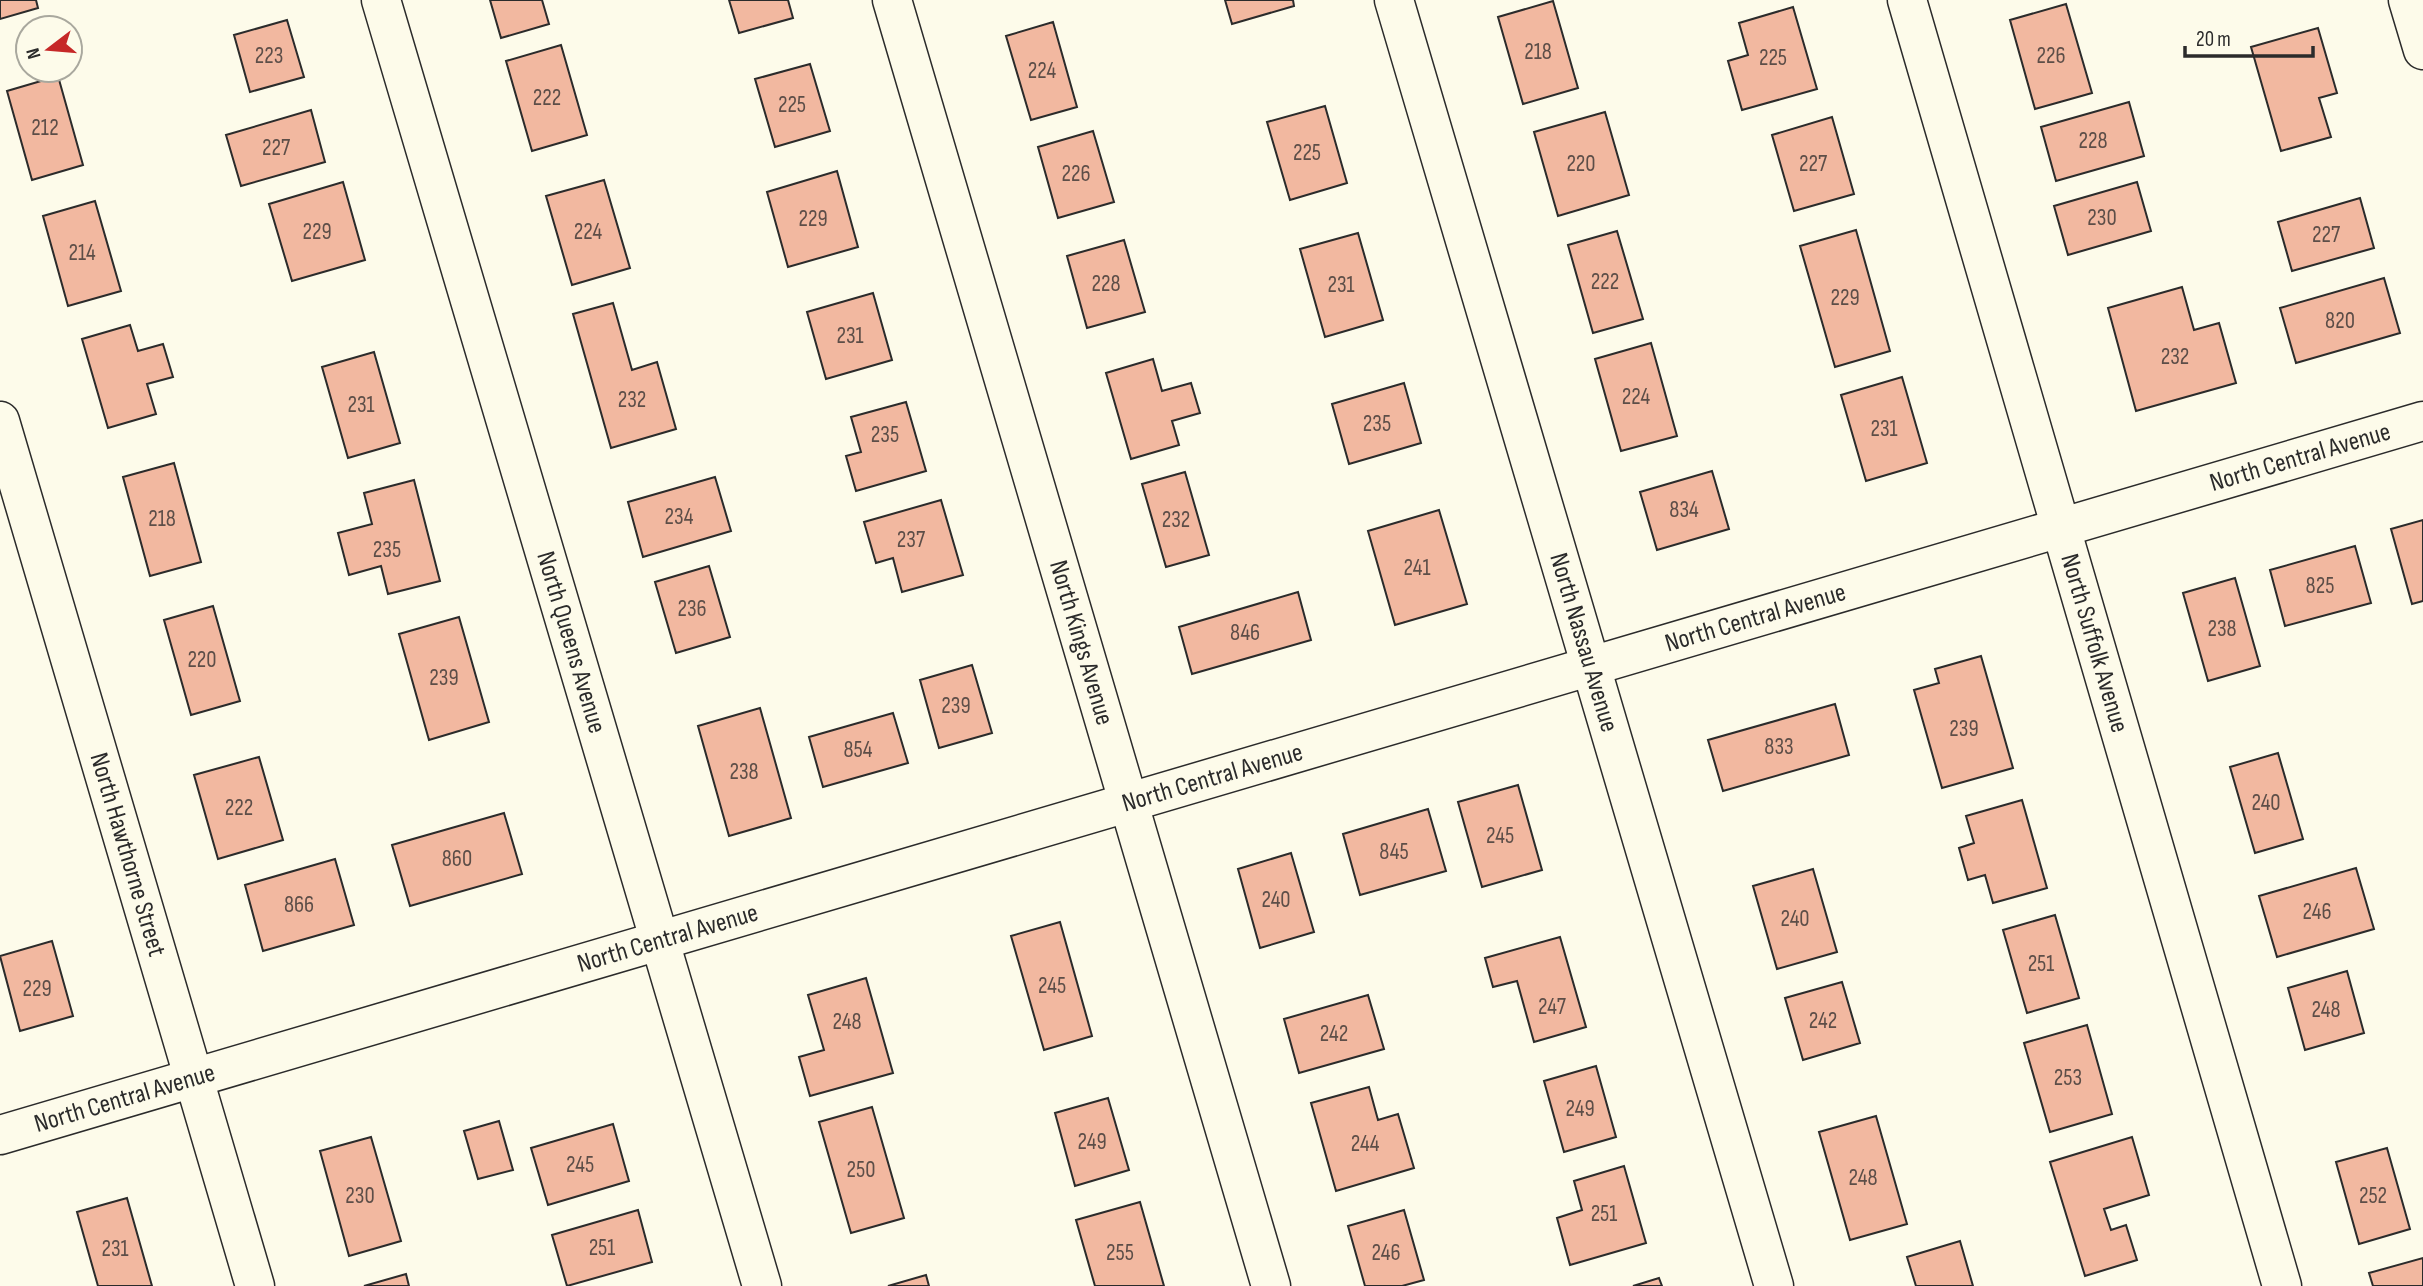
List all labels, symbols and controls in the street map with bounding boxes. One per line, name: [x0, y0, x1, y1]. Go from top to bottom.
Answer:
north arrow: [14, 14, 84, 84]
scale bar: [2185, 14, 2313, 58]
text: 20 m: [2196, 27, 2231, 52]
house number: 218: [1524, 38, 1552, 66]
house number: 223: [255, 42, 283, 70]
house number: 226: [2036, 42, 2066, 70]
house number: 225: [1759, 44, 1787, 72]
text: N: [22, 45, 47, 61]
house number: 224: [1028, 57, 1057, 85]
house number: 222: [533, 84, 561, 112]
house number: 225: [778, 91, 806, 119]
house number: 212: [31, 114, 59, 142]
house number: 228: [2078, 127, 2108, 155]
house number: 227: [262, 134, 290, 162]
house number: 225: [1293, 139, 1321, 167]
house number: 220: [1566, 150, 1596, 178]
house number: 227: [1799, 150, 1827, 178]
house number: 226: [1061, 160, 1091, 188]
house number: 230: [2087, 204, 2117, 232]
house number: 229: [798, 205, 828, 233]
house number: 229: [302, 218, 332, 246]
house number: 224: [574, 218, 603, 246]
house number: 227: [2312, 221, 2340, 249]
house number: 214: [68, 239, 96, 267]
house number: 222: [1591, 268, 1619, 296]
house number: 228: [1091, 270, 1121, 298]
house number: 231: [1327, 271, 1355, 299]
house number: 229: [1830, 284, 1860, 312]
house number: 820: [2325, 307, 2355, 335]
house number: 231: [836, 322, 864, 350]
house number: 232: [2161, 343, 2189, 371]
house number: 224: [1622, 383, 1651, 411]
house number: 232: [618, 386, 646, 414]
house number: 231: [347, 391, 375, 419]
house number: 235: [1363, 410, 1391, 438]
house number: 231: [1870, 415, 1898, 443]
street label: North Central Avenue: [2206, 416, 2394, 498]
house number: 235: [871, 421, 899, 449]
house number: 834: [1669, 496, 1699, 524]
house number: 234: [665, 503, 694, 531]
house number: 218: [148, 505, 176, 533]
house number: 232: [1162, 506, 1190, 534]
house number: 237: [897, 526, 925, 554]
house number: 235: [373, 536, 401, 564]
street label: North Queens Avenue: [530, 548, 613, 737]
street label: North Nassau Avenue: [1543, 549, 1625, 736]
street label: North Suffolk Avenue: [2054, 550, 2135, 736]
house number: 241: [1403, 554, 1431, 582]
street label: North Kings Avenue: [1042, 557, 1120, 729]
house number: 825: [2305, 572, 2335, 600]
street label: North Central Avenue: [1661, 576, 1849, 659]
house number: 236: [677, 595, 707, 623]
house number: 238: [2207, 615, 2237, 643]
house number: 846: [1230, 619, 1260, 647]
house number: 220: [187, 646, 217, 674]
house number: 239: [429, 664, 459, 692]
house number: 239: [941, 692, 971, 720]
house number: 239: [1949, 715, 1979, 743]
house number: 833: [1764, 733, 1794, 761]
house number: 854: [844, 736, 873, 764]
street label: North Central Avenue: [1118, 736, 1306, 819]
street label: North Hawthorne Street: [83, 749, 172, 960]
house number: 238: [729, 758, 759, 786]
house number: 240: [2251, 789, 2281, 817]
house number: 222: [225, 794, 253, 822]
house number: 245: [1486, 822, 1514, 850]
house number: 845: [1379, 838, 1409, 866]
house number: 860: [442, 845, 472, 873]
house number: 240: [1261, 886, 1291, 914]
house number: 866: [284, 891, 314, 919]
street label: North Central Avenue: [574, 897, 762, 980]
house number: 246: [2302, 898, 2332, 926]
house number: 240: [1780, 905, 1810, 933]
house number: 251: [2028, 950, 2054, 978]
house number: 245: [1038, 972, 1066, 1000]
house number: 229: [22, 975, 52, 1003]
house number: 247: [1538, 993, 1566, 1021]
house number: 248: [2311, 996, 2341, 1024]
house number: 242: [1809, 1007, 1837, 1035]
house number: 248: [832, 1008, 862, 1036]
house number: 242: [1320, 1020, 1348, 1048]
street label: North Central Avenue: [31, 1057, 219, 1140]
house number: 253: [2054, 1064, 2082, 1092]
house number: 249: [1565, 1095, 1595, 1123]
house number: 249: [1077, 1128, 1107, 1156]
house number: 244: [1351, 1130, 1380, 1158]
house number: 245: [566, 1151, 594, 1179]
house number: 250: [847, 1156, 875, 1184]
house number: 248: [1848, 1164, 1878, 1192]
house number: 230: [345, 1182, 375, 1210]
house number: 252: [2359, 1182, 2387, 1210]
house number: 251: [1591, 1200, 1617, 1228]
house number: 251: [589, 1234, 615, 1262]
house number: 231: [101, 1235, 129, 1263]
house number: 255: [1106, 1239, 1134, 1267]
house number: 246: [1371, 1239, 1401, 1267]

